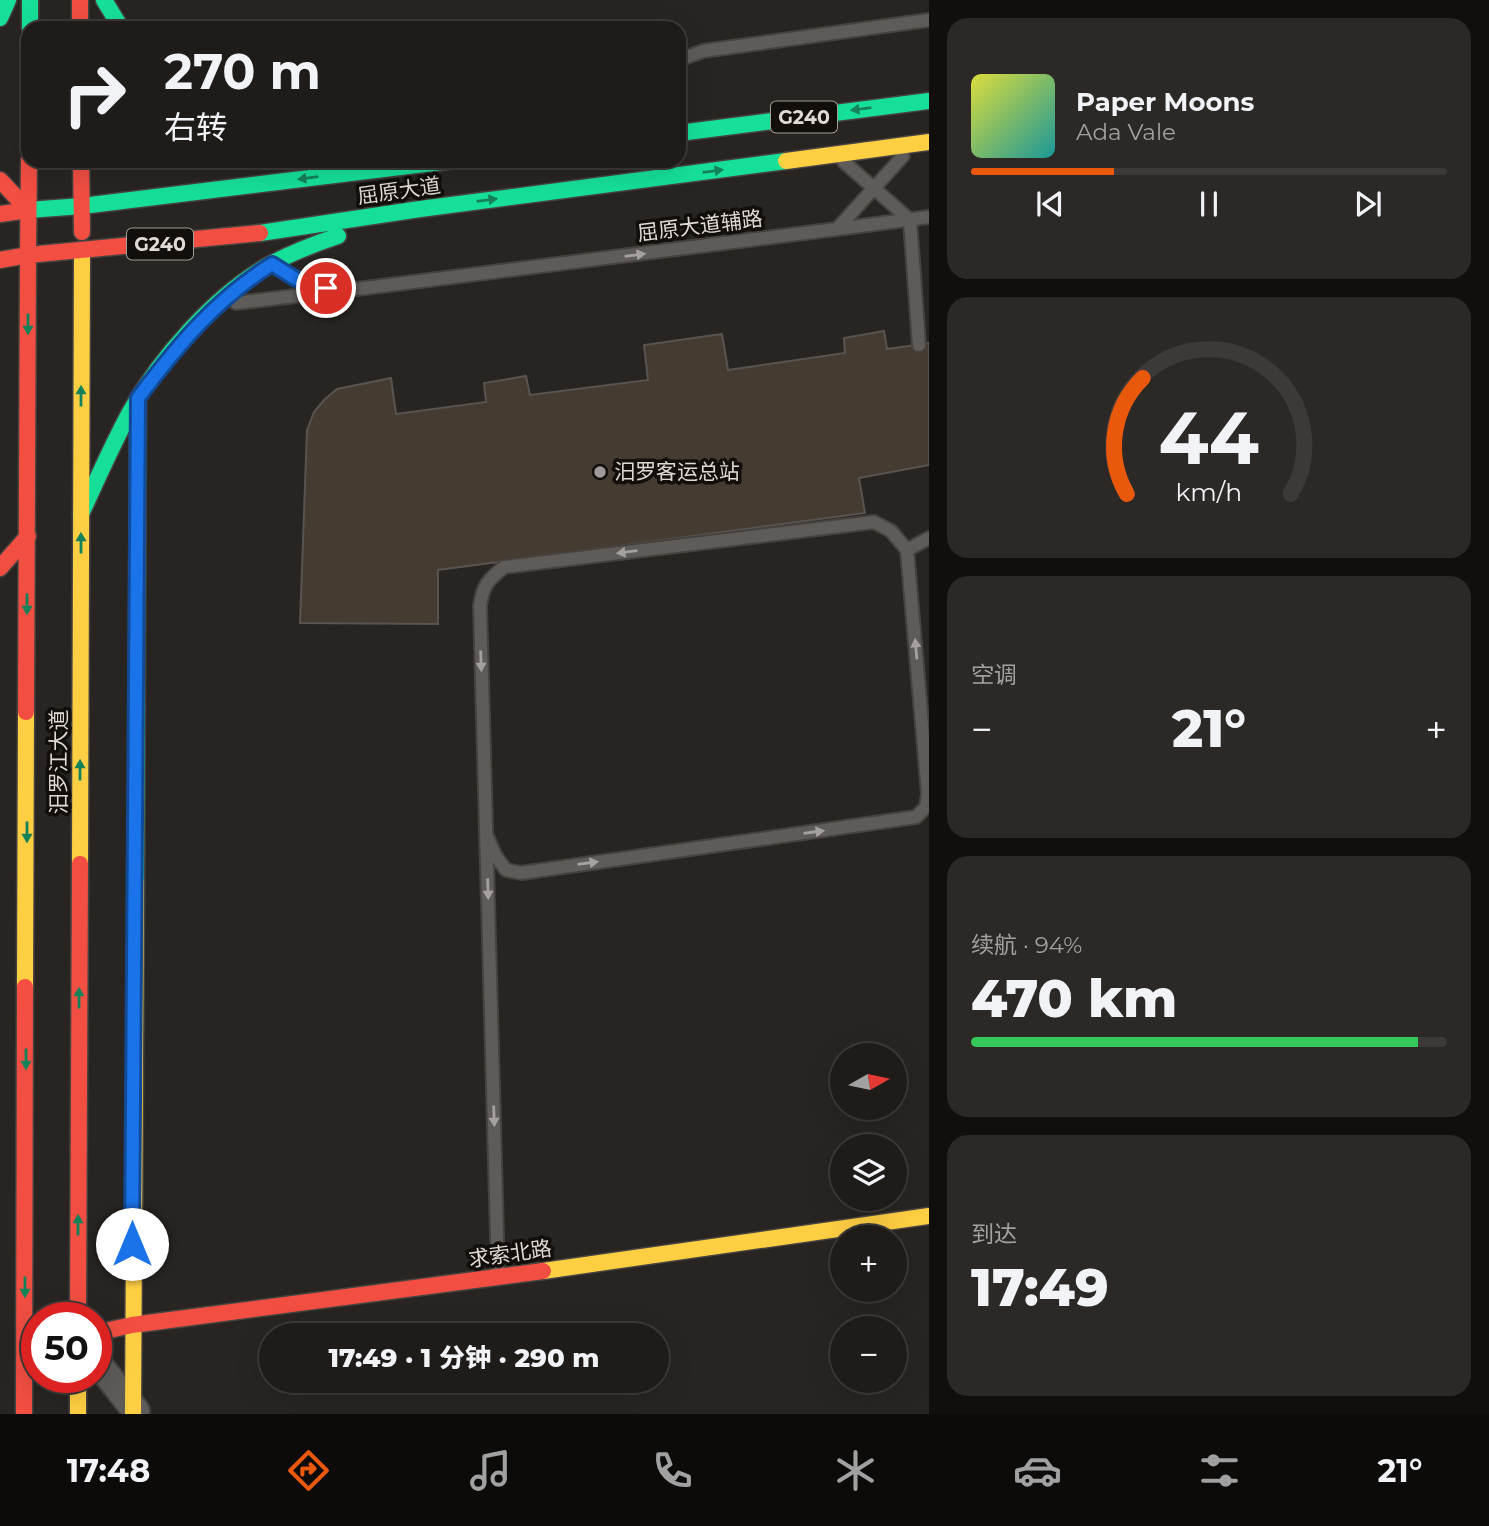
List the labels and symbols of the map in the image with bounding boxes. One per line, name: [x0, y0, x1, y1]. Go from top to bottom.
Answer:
road number: G240: [771, 102, 837, 132]
one-way arrow: [850, 104, 872, 115]
one-way arrow: [702, 165, 724, 176]
street label: 屈原大道: [356, 172, 442, 209]
one-way arrow: [297, 173, 319, 184]
one-way arrow: [476, 194, 498, 205]
street label: 屈原大道辅路: [636, 205, 764, 246]
road number: G240: [127, 228, 193, 260]
one-way arrow: [624, 250, 646, 261]
pin: [296, 258, 356, 318]
one-way arrow: [22, 313, 34, 335]
one-way arrow: [75, 385, 87, 407]
place label: 汨罗客运总站: [614, 459, 740, 484]
marker: 汨罗客运总站: [592, 464, 608, 480]
one-way arrow: [75, 531, 87, 553]
one-way arrow: [616, 547, 638, 558]
one-way arrow: [22, 593, 33, 615]
one-way arrow: [910, 638, 921, 660]
one-way arrow: [476, 650, 487, 672]
street label: 汨罗江大道: [46, 710, 71, 815]
one-way arrow: [74, 759, 86, 781]
one-way arrow: [21, 821, 32, 843]
one-way arrow: [803, 826, 825, 837]
one-way arrow: [578, 858, 600, 869]
one-way arrow: [482, 878, 493, 900]
one-way arrow: [73, 986, 85, 1008]
north arrow: [830, 1043, 906, 1120]
one-way arrow: [20, 1048, 32, 1070]
one-way arrow: [488, 1105, 499, 1127]
position arrow: [95, 1207, 169, 1281]
one-way arrow: [72, 1214, 84, 1236]
street label: 求索北路: [467, 1235, 553, 1272]
one-way arrow: [19, 1276, 31, 1298]
speed limit sign: 50: [21, 1302, 112, 1393]

